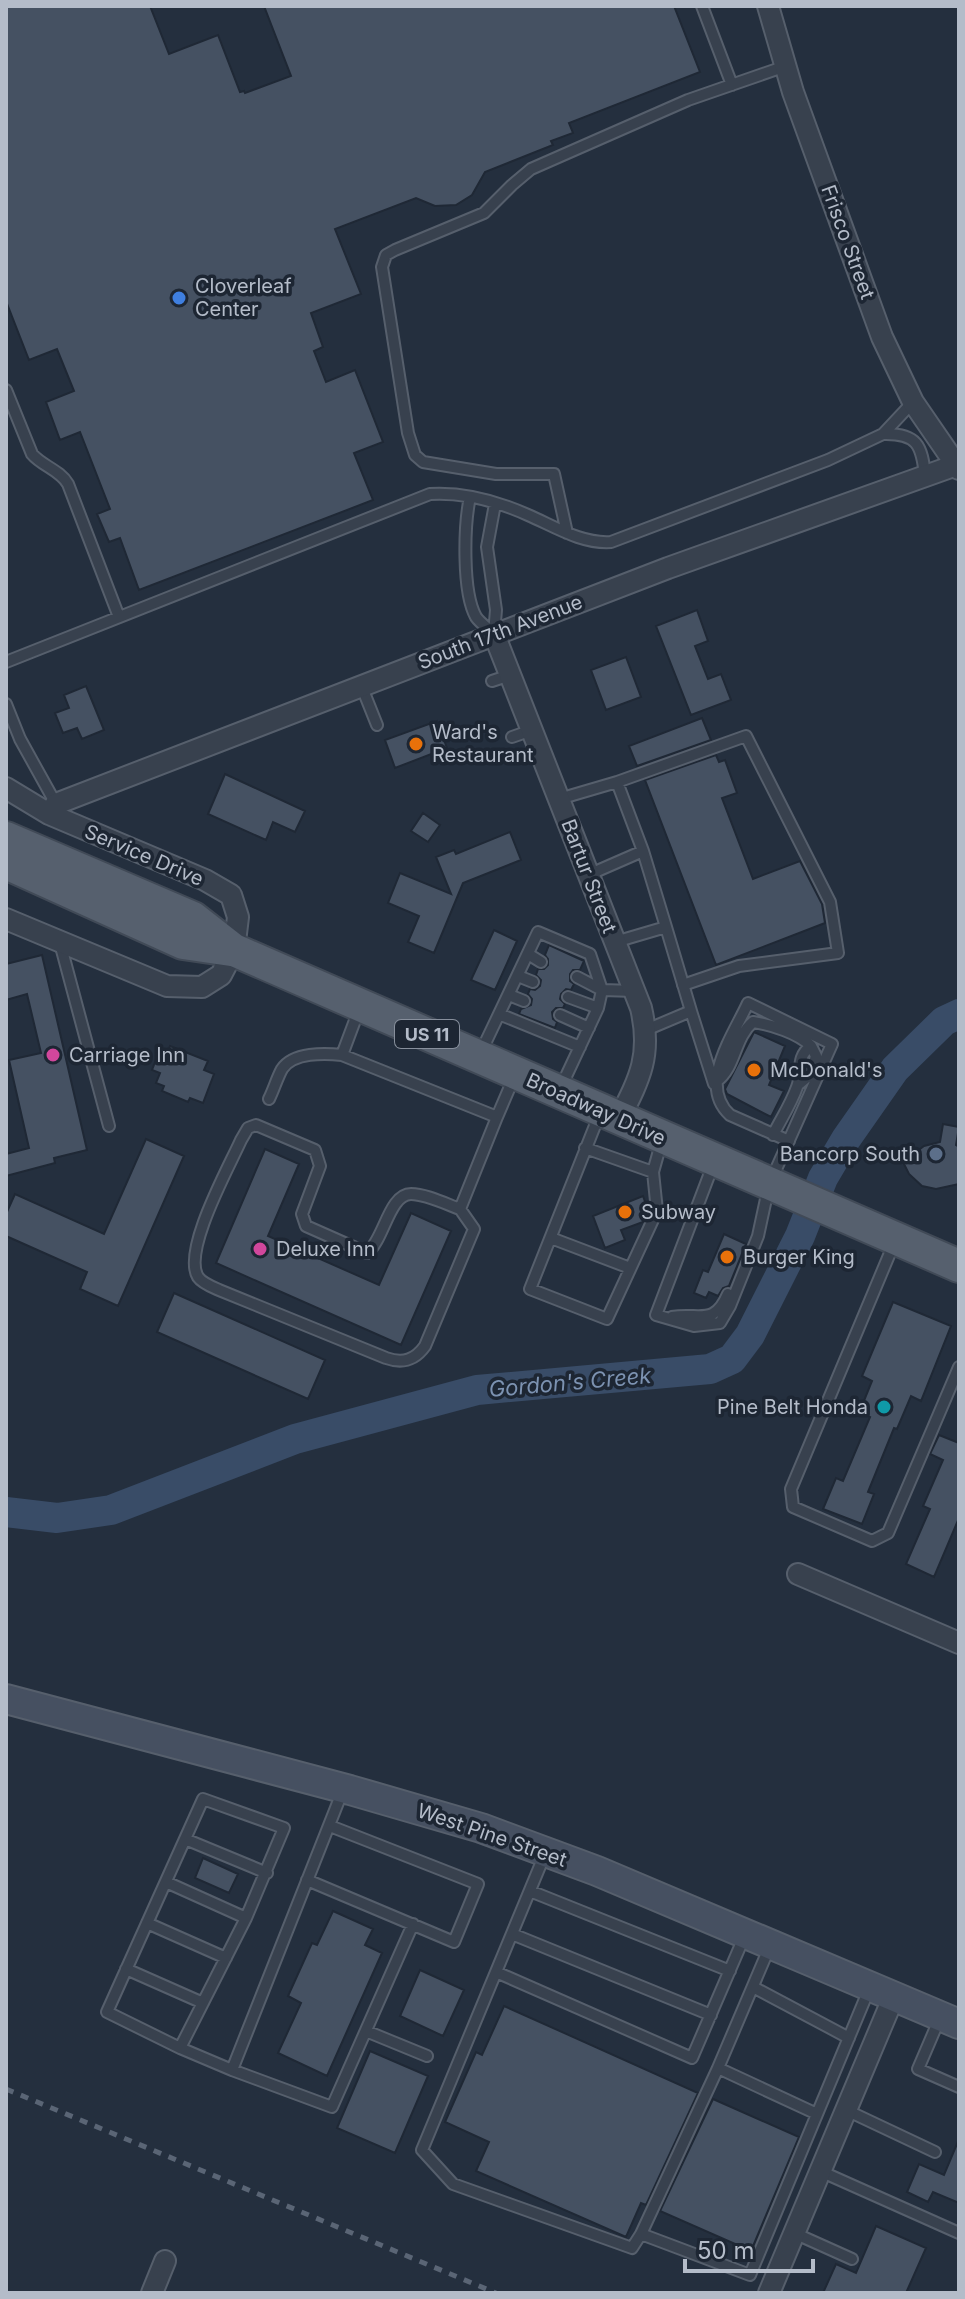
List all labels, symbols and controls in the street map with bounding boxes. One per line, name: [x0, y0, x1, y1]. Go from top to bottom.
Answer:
street label: Frisco Street: [816, 182, 880, 303]
place label: Cloverleaf Center: [195, 274, 292, 321]
marker: Cloverleaf Center: [170, 289, 188, 307]
street label: South 17th Avenue: [414, 590, 586, 674]
place label: Ward's Restaurant: [432, 720, 534, 767]
marker: Ward's Restaurant: [407, 735, 425, 753]
street label: Bartur Street: [556, 816, 622, 937]
street label: Service Drive: [81, 819, 207, 891]
road number: US 11: [395, 1020, 459, 1048]
place label: Carriage Inn: [69, 1043, 185, 1067]
marker: Carriage Inn: [44, 1046, 62, 1064]
place label: McDonald's: [770, 1058, 883, 1082]
marker: McDonald's: [745, 1061, 763, 1079]
street label: Broadway Drive: [523, 1068, 669, 1150]
place label: Bancorp South: [780, 1142, 920, 1166]
marker: Bancorp South: [927, 1145, 945, 1163]
place label: Subway: [641, 1200, 716, 1224]
marker: Subway: [616, 1203, 634, 1221]
place label: Deluxe Inn: [276, 1237, 376, 1261]
marker: Deluxe Inn: [251, 1240, 269, 1258]
place label: Burger King: [743, 1245, 855, 1269]
marker: Burger King: [718, 1248, 736, 1266]
water label: Gordon's Creek: [488, 1362, 653, 1402]
place label: Pine Belt Honda: [717, 1395, 868, 1419]
marker: Pine Belt Honda: [875, 1398, 893, 1416]
street label: West Pine Street: [414, 1798, 570, 1872]
scale bar: [685, 2223, 813, 2273]
text: 50 m: [697, 2236, 755, 2265]

